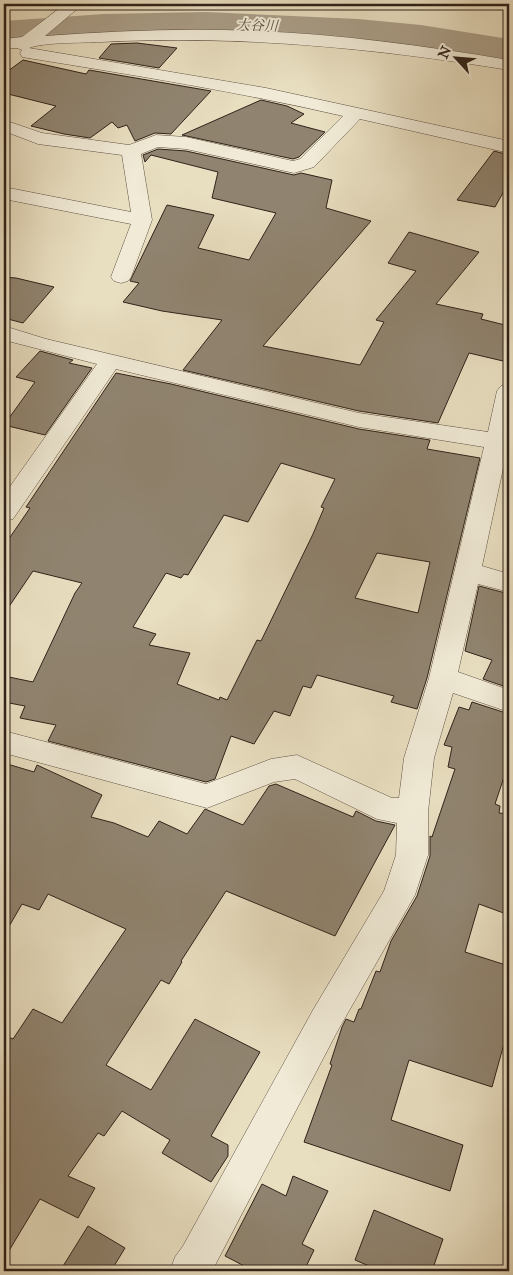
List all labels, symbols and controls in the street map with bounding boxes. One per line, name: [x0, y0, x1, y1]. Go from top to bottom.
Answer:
water label: 大谷川: [236, 16, 280, 35]
north arrow: [430, 32, 480, 82]
text: N: [435, 43, 455, 62]

